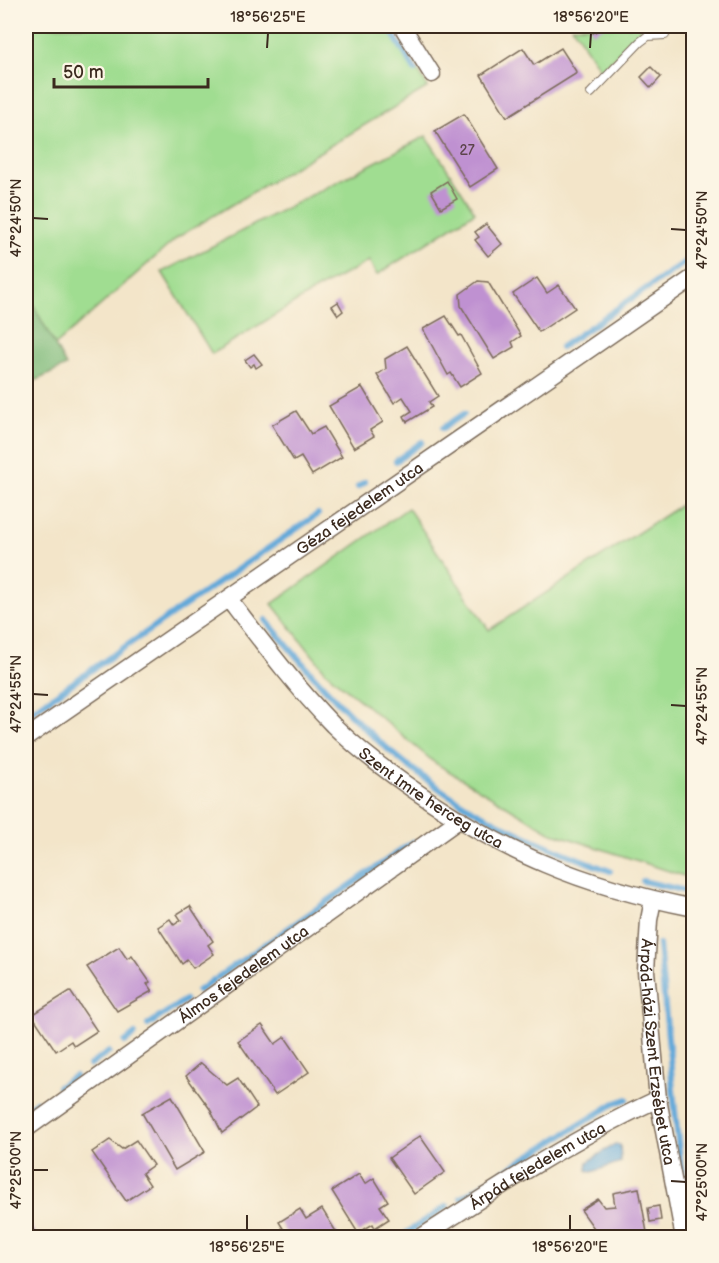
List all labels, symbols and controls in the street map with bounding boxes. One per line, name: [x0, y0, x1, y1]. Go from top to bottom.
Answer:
text: 18°56'25"E: [230, 8, 306, 27]
text: 18°56'20"E: [553, 8, 629, 27]
scale bar: [54, 51, 208, 89]
text: 50 m: [63, 62, 104, 83]
house number: 27: [459, 142, 475, 159]
text: 47°24'50"N: [7, 179, 26, 257]
text: 47°24'50"N: [693, 191, 712, 269]
street label: Géza fejedelem utca: [293, 459, 427, 560]
text: 47°24'55"N: [7, 655, 26, 733]
text: 47°24'55"N: [693, 667, 712, 745]
street label: Szent Imre herceg utca: [354, 744, 506, 853]
street label: Álmos fejedelem utca: [174, 922, 313, 1028]
street label: Árpád-házi Szent Erzsébet utca: [635, 938, 678, 1167]
street label: Árpád fejedelem utca: [466, 1119, 609, 1214]
text: 47°25'00"N: [7, 1131, 26, 1209]
text: 47°25'00"N: [693, 1143, 712, 1221]
text: 18°56'25"E: [209, 1238, 285, 1257]
text: 18°56'20"E: [532, 1238, 608, 1257]

